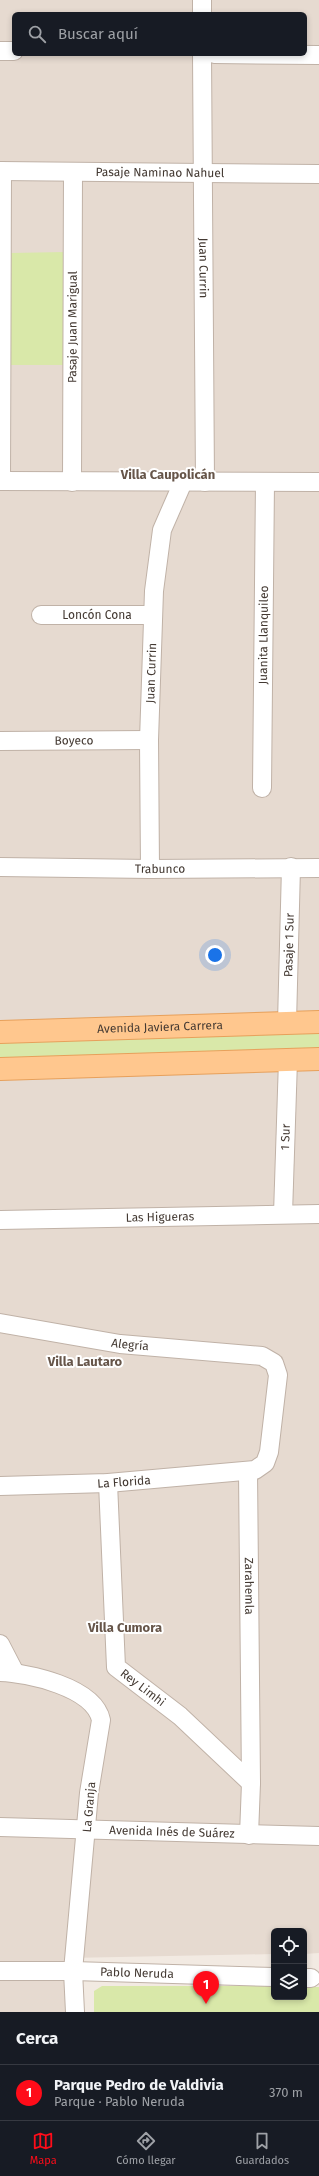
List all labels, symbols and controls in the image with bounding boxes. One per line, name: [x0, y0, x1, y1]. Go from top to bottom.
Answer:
search box: [12, 12, 307, 56]
icon: search: [26, 23, 48, 45]
text: Buscar aquí: [58, 25, 138, 43]
street label: Pasaje Naminao Nahuel: [96, 165, 225, 180]
street label: Juan Currin: [196, 238, 211, 298]
street label: Pasaje Juan Marigual: [65, 270, 80, 383]
district label: Villa Caupolicán: [120, 467, 215, 482]
street label: Juanita Llanquileo: [256, 585, 271, 685]
street label: Loncón Cona: [62, 608, 132, 622]
street label: Juan Currin: [143, 642, 159, 704]
street label: Boyeco: [54, 733, 94, 748]
street label: Trabunco: [135, 862, 185, 876]
street label: Pasaje 1 Sur: [281, 912, 297, 977]
your location: [205, 945, 225, 965]
street label: Avenida Javiera Carrera: [97, 1018, 223, 1036]
street label: 1 Sur: [278, 1123, 293, 1151]
street label: Las Higueras: [126, 1209, 195, 1225]
street label: Alegría: [110, 1336, 150, 1353]
district label: Villa Lautaro: [47, 1354, 123, 1369]
street label: La Florida: [97, 1473, 151, 1491]
street label: Zarahemla: [242, 1557, 256, 1615]
district label: Villa Cumora: [87, 1620, 162, 1635]
street label: Rey Limhi: [118, 1666, 168, 1709]
street label: La Granja: [80, 1781, 98, 1833]
street label: Avenida Inés de Suárez: [109, 1823, 235, 1841]
map controls: [271, 1928, 307, 2000]
button: locate: [271, 1928, 307, 1964]
button: layers: [271, 1964, 307, 2000]
street label: Pablo Neruda: [100, 1965, 174, 1981]
pin: 1: [193, 1971, 219, 2004]
text: Cerca: [16, 2028, 58, 2049]
text: Parque Pedro de Valdivia: [54, 2076, 224, 2094]
text: 1: [26, 2085, 32, 2100]
text: 370 m: [269, 2085, 303, 2100]
text: Parque · Pablo Neruda: [54, 2094, 185, 2109]
tab: Mapa: [30, 2130, 57, 2167]
tab: Cómo llegar: [116, 2130, 176, 2167]
tab: Guardados: [235, 2130, 289, 2167]

